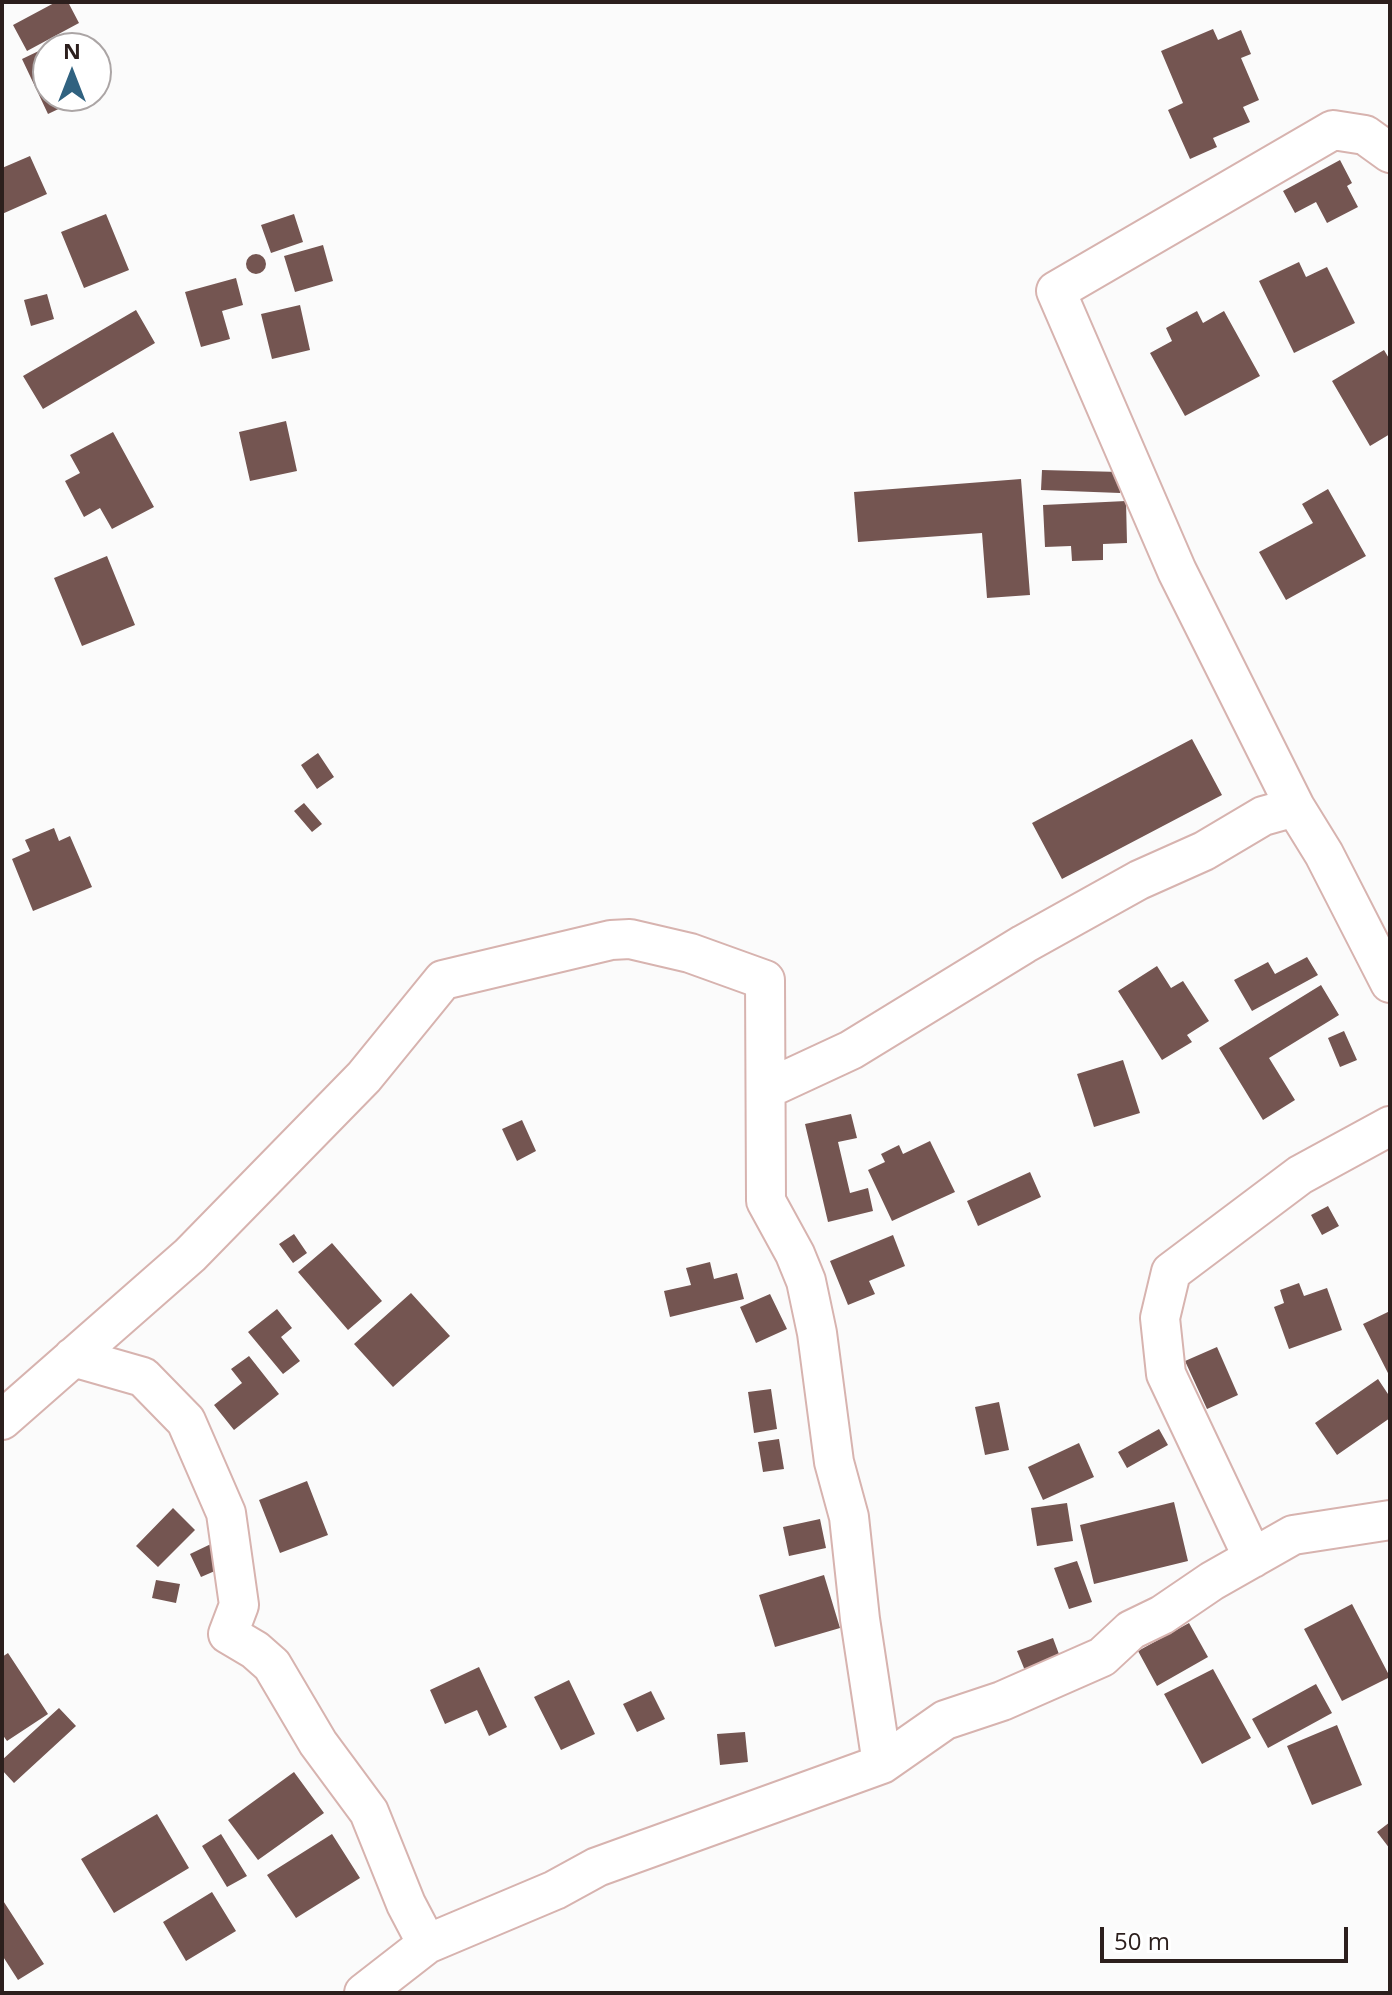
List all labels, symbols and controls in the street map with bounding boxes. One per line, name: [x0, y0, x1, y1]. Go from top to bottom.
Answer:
north arrow: [32, 32, 112, 112]
text: N: [63, 35, 81, 65]
scale bar: [1104, 1911, 1352, 1961]
text: 50 m: [1114, 1924, 1170, 1957]

